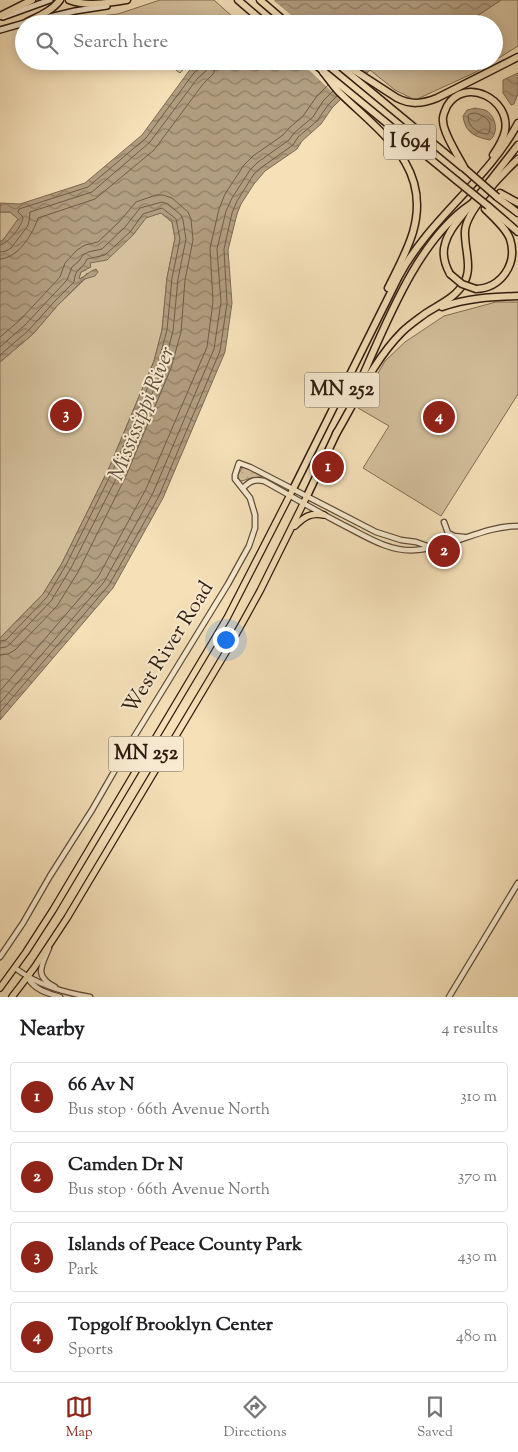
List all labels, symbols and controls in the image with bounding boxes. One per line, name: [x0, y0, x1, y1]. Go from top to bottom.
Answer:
search box: [15, 15, 503, 70]
icon: search: [33, 29, 61, 57]
text: Search here: [73, 29, 168, 56]
road number: I 694: [384, 124, 436, 160]
water label: Mississippi River: [102, 342, 185, 486]
road number: MN 252: [304, 372, 380, 408]
pin: 3: [50, 396, 82, 434]
pin: 4: [423, 398, 455, 436]
pin: 1: [312, 448, 344, 486]
pin: 2: [428, 532, 460, 570]
street label: West River Road: [116, 576, 222, 720]
your location: [213, 627, 239, 653]
road number: MN 252: [108, 736, 184, 772]
text: Nearby: [20, 1015, 85, 1045]
text: 4 results: [442, 1018, 498, 1041]
text: 66 Av N: [68, 1072, 134, 1099]
text: 1: [34, 1086, 40, 1109]
text: 310 m: [460, 1086, 497, 1109]
text: Bus stop · 66th Avenue North: [68, 1099, 270, 1122]
text: Camden Dr N: [68, 1152, 183, 1179]
text: 2: [33, 1166, 41, 1189]
text: 370 m: [458, 1166, 497, 1189]
text: Bus stop · 66th Avenue North: [68, 1179, 270, 1202]
text: Islands of Peace County Park: [68, 1232, 302, 1259]
text: 3: [34, 1246, 40, 1269]
text: 430 m: [458, 1246, 497, 1269]
text: Park: [68, 1259, 99, 1282]
text: Topgolf Brooklyn Center: [68, 1312, 273, 1339]
text: 4: [33, 1326, 41, 1349]
text: 480 m: [456, 1326, 497, 1349]
text: Sports: [68, 1339, 113, 1362]
tab: Map: [65, 1393, 93, 1443]
tab: Directions: [223, 1393, 287, 1443]
tab: Saved: [417, 1393, 453, 1443]

